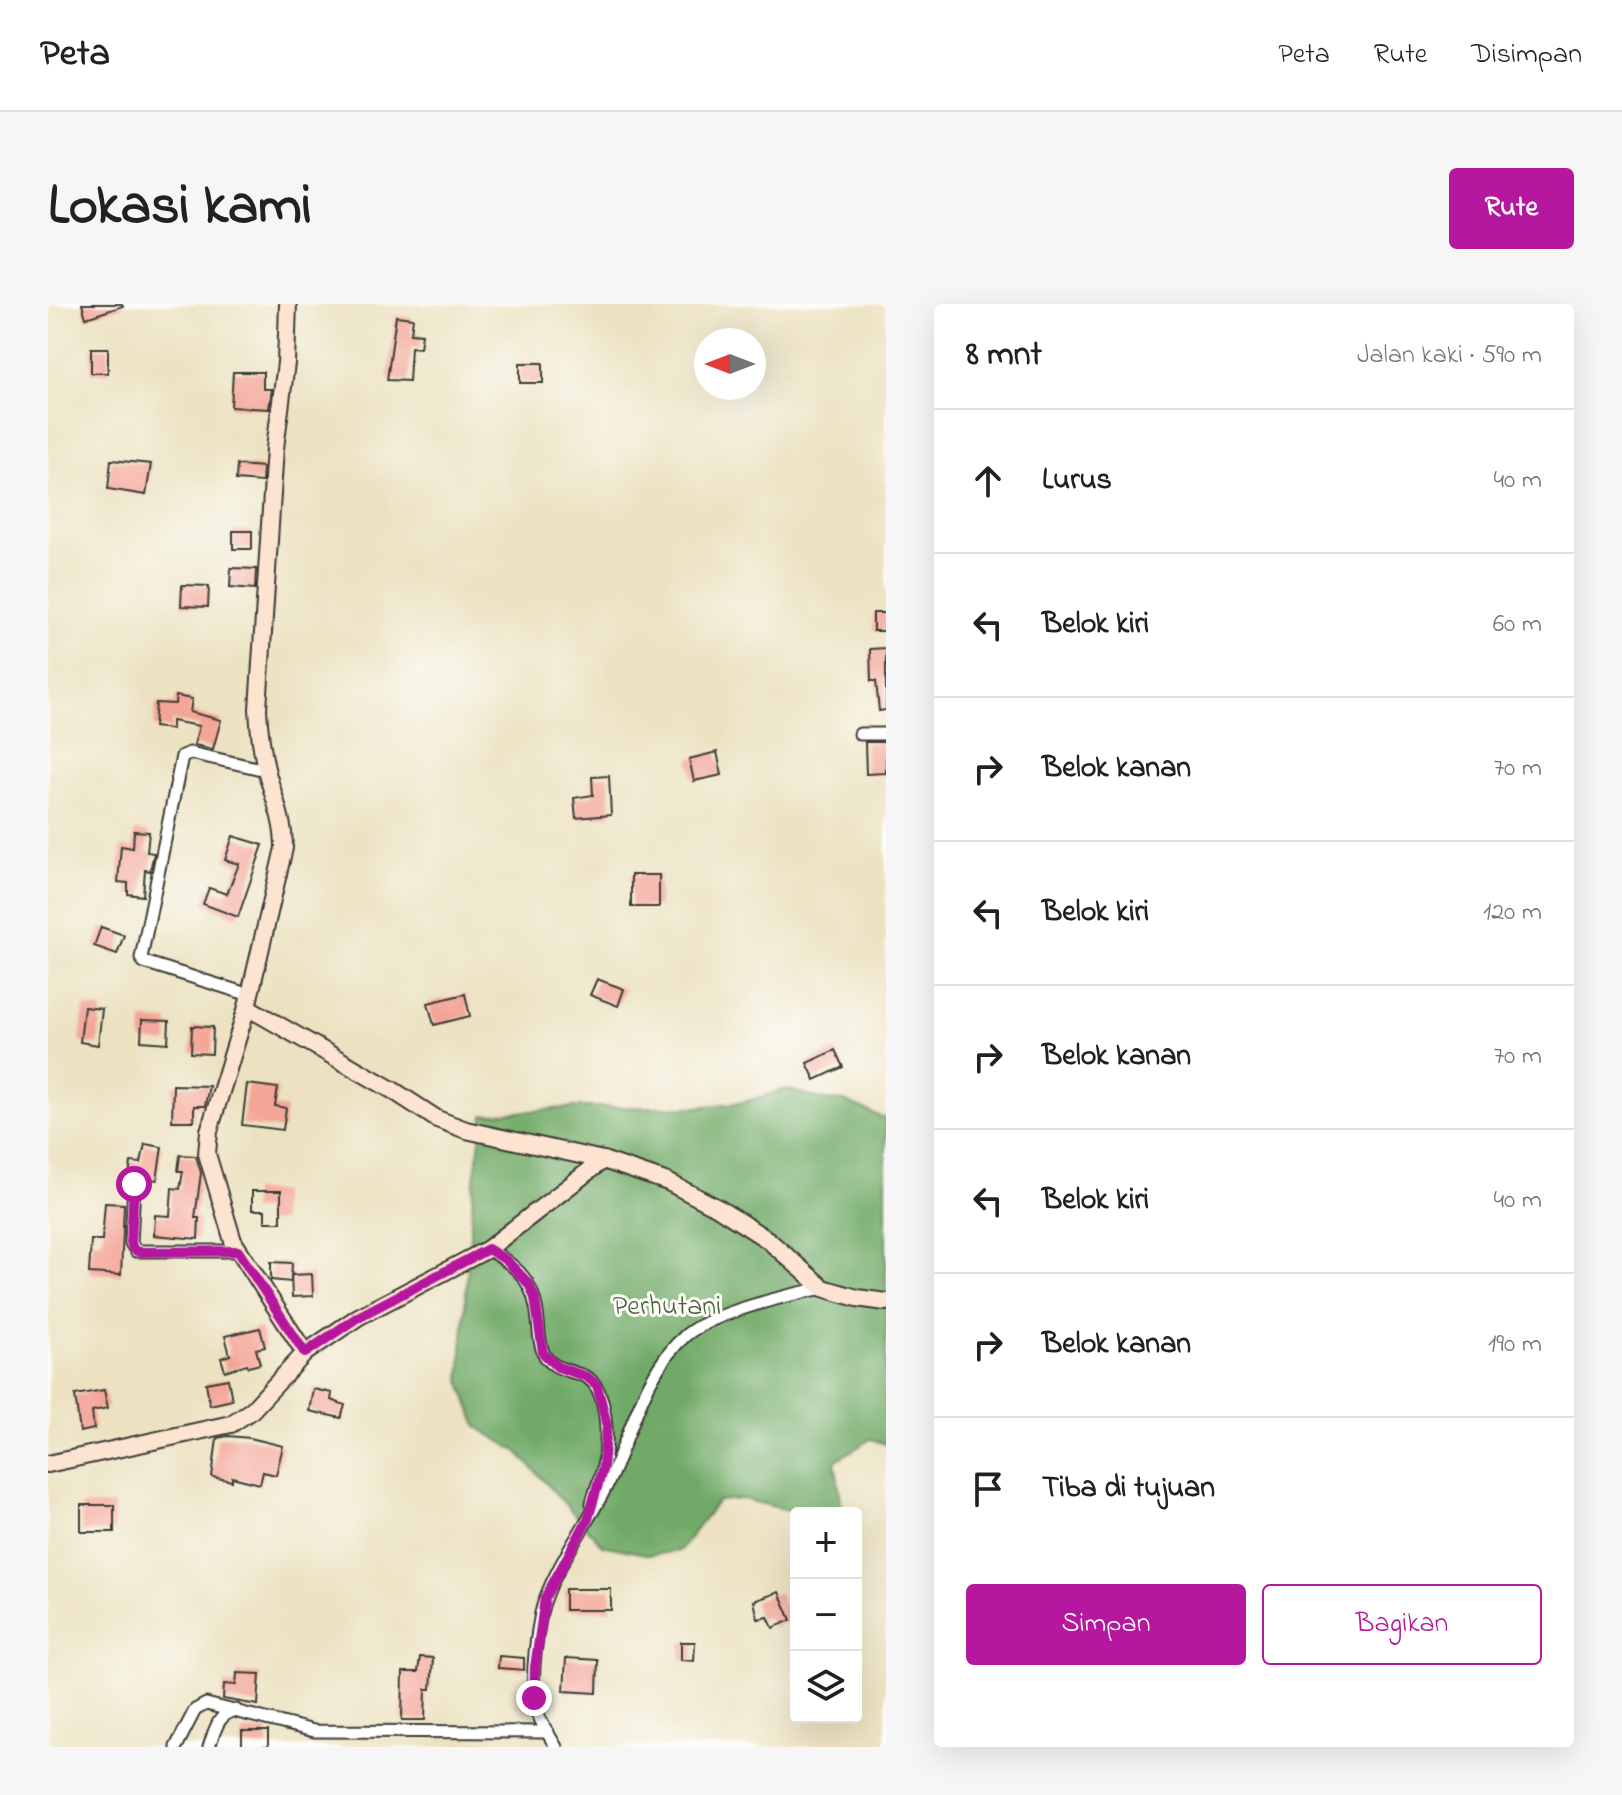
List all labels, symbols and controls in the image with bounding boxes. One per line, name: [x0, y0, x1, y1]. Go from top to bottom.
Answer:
text: Peta: [40, 27, 110, 83]
text: Peta: [1278, 35, 1330, 76]
text: Rute: [1374, 35, 1427, 76]
text: Disimpan: [1471, 35, 1582, 76]
text: Lokasi kami: [48, 168, 312, 249]
button: Rute: [1449, 168, 1574, 249]
north arrow: [694, 328, 766, 400]
text: 8 mnt: [966, 331, 1042, 381]
text: Jalan kaki · 590 m: [1357, 337, 1542, 375]
icon: ahead: [966, 459, 1010, 503]
text: Lurus: [1042, 459, 1112, 503]
text: 40 m: [1493, 462, 1542, 500]
icon: left: [966, 603, 1010, 647]
text: Belok kiri: [1042, 603, 1149, 647]
text: 60 m: [1493, 606, 1542, 644]
icon: right: [966, 747, 1010, 791]
text: Belok kanan: [1042, 747, 1191, 791]
text: 70 m: [1493, 750, 1542, 788]
icon: left: [966, 891, 1010, 935]
text: Belok kiri: [1042, 891, 1149, 935]
text: 120 m: [1483, 894, 1542, 932]
icon: right: [966, 1035, 1010, 1079]
text: Belok kanan: [1042, 1035, 1191, 1079]
text: 70 m: [1493, 1038, 1542, 1076]
route start: [116, 1166, 152, 1202]
icon: left: [966, 1179, 1010, 1223]
text: Belok kiri: [1042, 1179, 1149, 1223]
text: 40 m: [1493, 1182, 1542, 1220]
park label: Perhutani: [613, 1287, 721, 1328]
icon: right: [966, 1323, 1010, 1367]
text: Belok kanan: [1042, 1323, 1191, 1367]
text: 190 m: [1488, 1326, 1542, 1364]
icon: arrive: [966, 1467, 1010, 1511]
text: Tiba di tujuan: [1042, 1467, 1215, 1511]
map controls: [790, 1507, 862, 1723]
button: +: [790, 1507, 862, 1579]
button: −: [790, 1579, 862, 1651]
button: Simpan: [966, 1584, 1246, 1665]
button: Bagikan: [1262, 1584, 1542, 1665]
button: layers: [790, 1651, 862, 1723]
route end: [516, 1680, 552, 1716]

